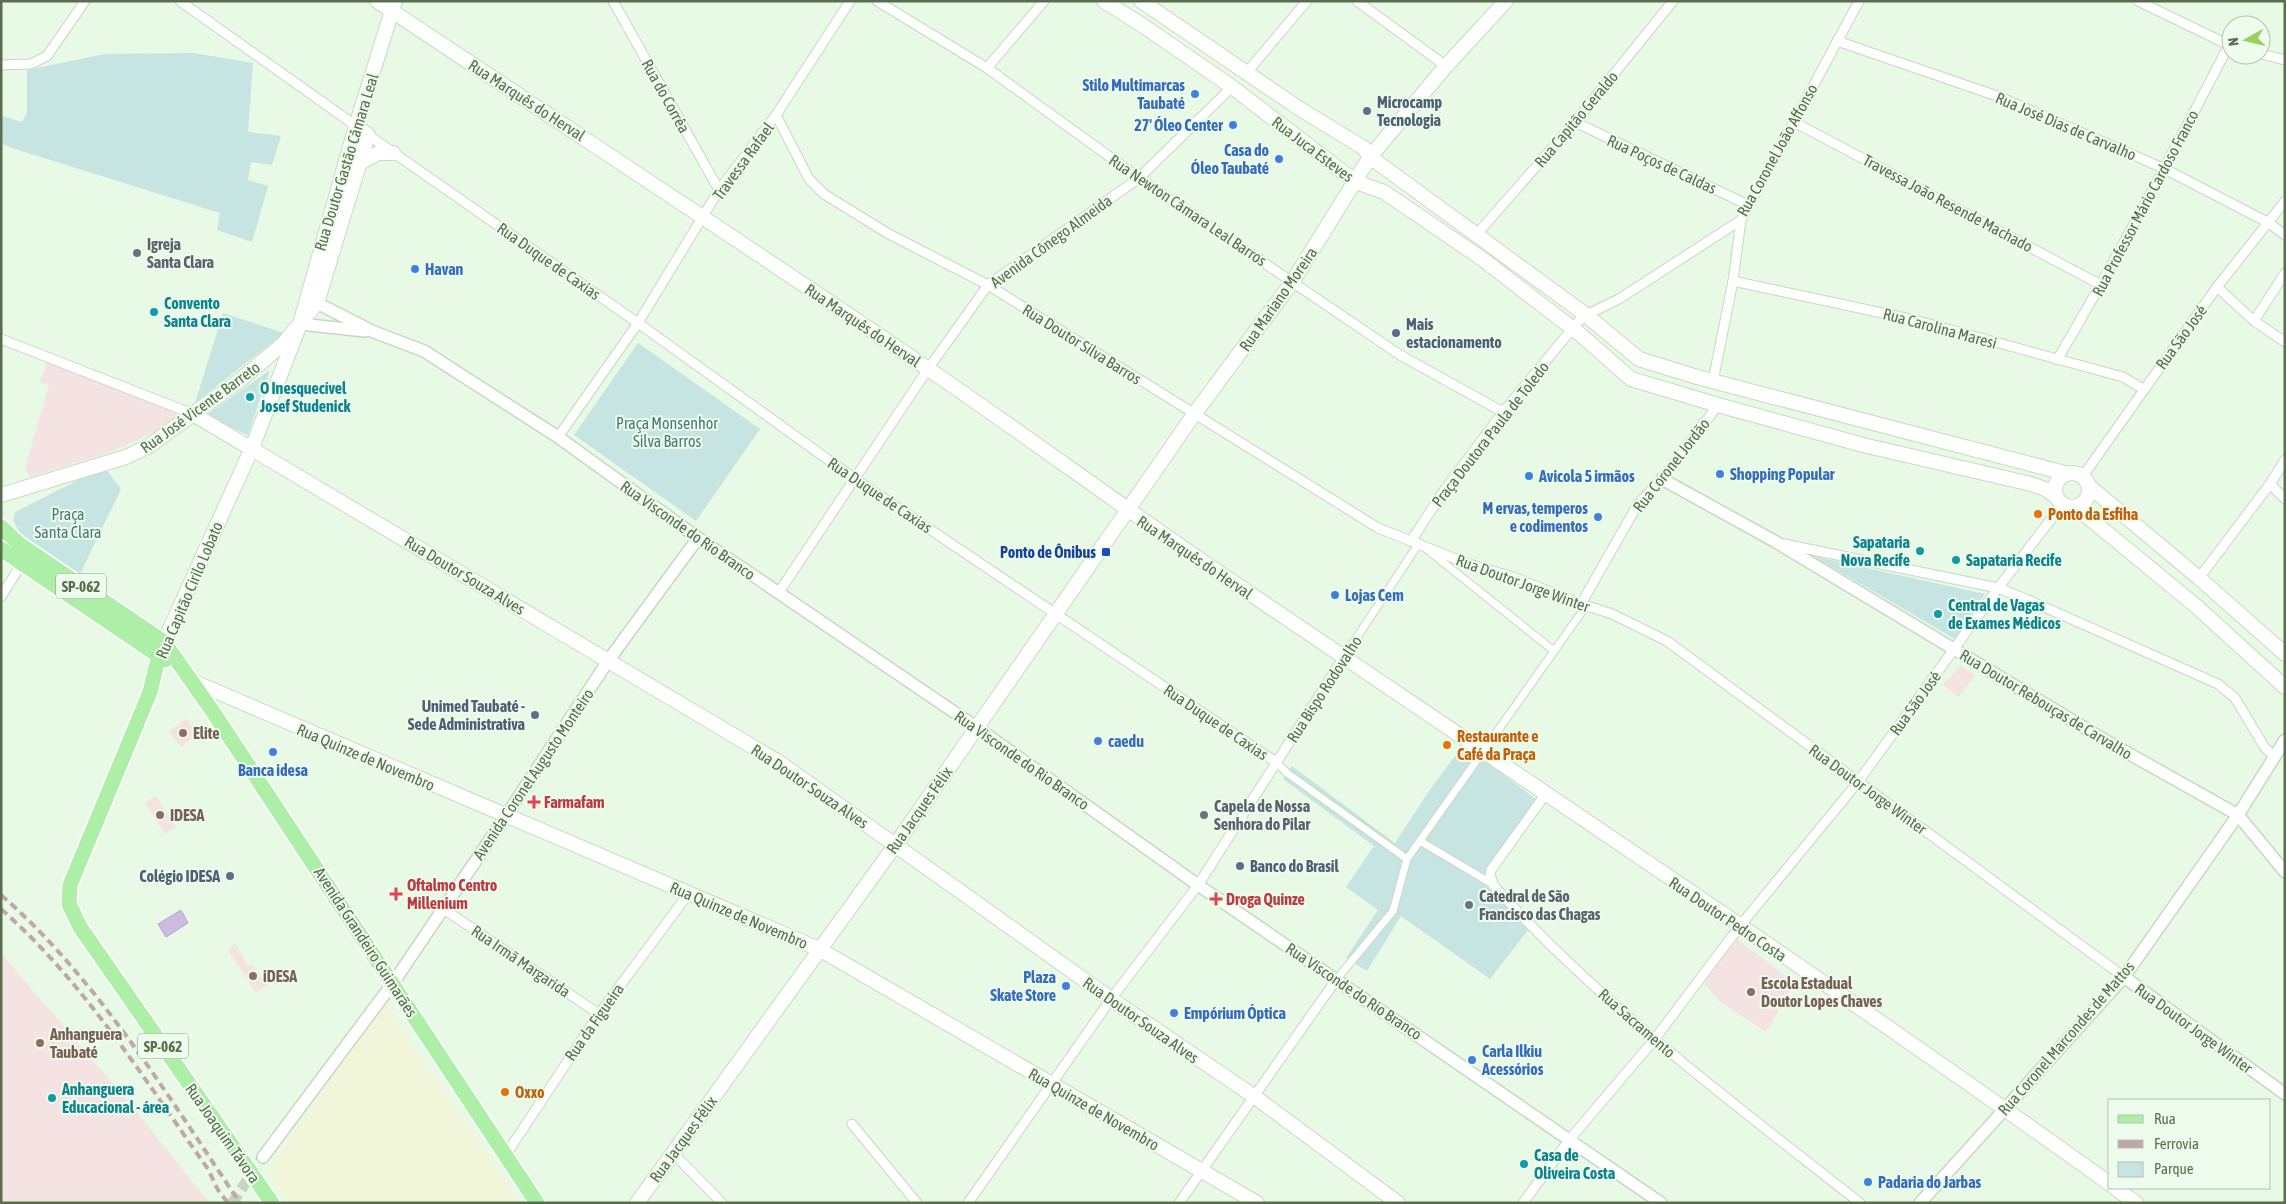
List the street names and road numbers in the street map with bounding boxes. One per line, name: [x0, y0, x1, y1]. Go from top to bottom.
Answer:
street label: Rua Marquês do Herval: [465, 56, 589, 146]
street label: Rua do Corrêa: [638, 56, 694, 136]
street label: Rua Capitão Geraldo: [1531, 67, 1622, 171]
street label: Rua Doutor Gastão Câmara Leal: [310, 70, 382, 253]
street label: Rua Coronel João Affonso: [1733, 81, 1821, 219]
street label: Rua José Dias de Carvalho: [1993, 88, 2139, 164]
street label: Rua Professor Mário Cardoso Franco: [2088, 107, 2202, 299]
street label: Rua Juca Esteves: [1269, 113, 1357, 186]
street label: Travessa Rafael: [709, 118, 778, 203]
street label: Rua Poços de Caldas: [1604, 131, 1720, 198]
street label: Rua Newton Câmara Leal Barros: [1106, 151, 1270, 270]
street label: Travessa João Resende Machado: [1860, 151, 2036, 255]
street label: Avenida Cônego Almeida: [987, 191, 1116, 292]
street label: Rua Duque de Caxias: [493, 219, 604, 304]
street label: Rua Mariano Moreira: [1235, 244, 1321, 354]
street label: Rua Marquês do Herval: [801, 280, 925, 372]
street label: Rua Doutor Silva Barros: [1019, 300, 1145, 388]
street label: Rua São José: [2152, 301, 2210, 373]
street label: Rua Carolina Maresi: [1881, 304, 1999, 352]
street label: Rua José Vicente Barreto: [137, 358, 263, 456]
street label: Praça Doutora Paula de Toledo: [1428, 358, 1553, 511]
street label: Rua Coronel Jordão: [1629, 415, 1713, 515]
street label: Rua Duque de Caxias: [824, 454, 936, 538]
street label: Rua Visconde do Rio Branco: [617, 477, 759, 583]
street label: Rua Marquês do Herval: [1133, 512, 1257, 604]
street label: Rua Capitão Cirilo Lobato: [152, 519, 227, 661]
street label: Rua Doutor Souza Alves: [402, 532, 529, 618]
street label: Rua Doutor Jorge Winter: [1453, 550, 1592, 617]
road number: SP-062: [56, 574, 106, 598]
street label: Rua Bispo Rodovalho: [1283, 632, 1366, 746]
street label: Rua Doutor Rebouças de Carvalho: [1956, 645, 2135, 763]
street label: Rua São José: [1886, 667, 1944, 739]
street label: Rua Duque de Caxias: [1160, 681, 1272, 765]
street label: Avenida Coronel Augusto Monteiro: [469, 685, 598, 863]
street label: Rua Visconde do Rio Branco: [951, 707, 1093, 813]
street label: Rua Quinze de Novembro: [294, 720, 438, 794]
street label: Rua Doutor Souza Alves: [748, 740, 872, 832]
street label: Rua Doutor Jorge Winter: [1805, 740, 1930, 839]
street label: Rua Jacques Félix: [882, 763, 957, 858]
street label: Avenida Grandeiro Guimarães: [311, 864, 421, 1021]
street label: Rua Doutor Pedro Costa: [1666, 873, 1790, 965]
street label: Rua Quinze de Novembro: [667, 878, 811, 952]
street label: Rua Irmã Margarida: [468, 921, 574, 1001]
street label: Rua Visconde do Rio Branco: [1283, 939, 1425, 1043]
street label: Rua Coronel Marcondes de Mattos: [1994, 957, 2138, 1119]
street label: Rua Doutor Souza Alves: [1080, 973, 1203, 1067]
street label: Rua Doutor Jorge Winter: [2131, 979, 2256, 1078]
street label: Rua da Figueira: [561, 980, 628, 1065]
street label: Rua Sacramento: [1595, 985, 1679, 1061]
road number: SP-062: [138, 1034, 188, 1058]
street label: Rua Quinze de Novembro: [1025, 1064, 1163, 1154]
street label: Rua Joaquim Távora: [181, 1080, 264, 1187]
street label: Rua Jacques Félix: [646, 1092, 721, 1186]

